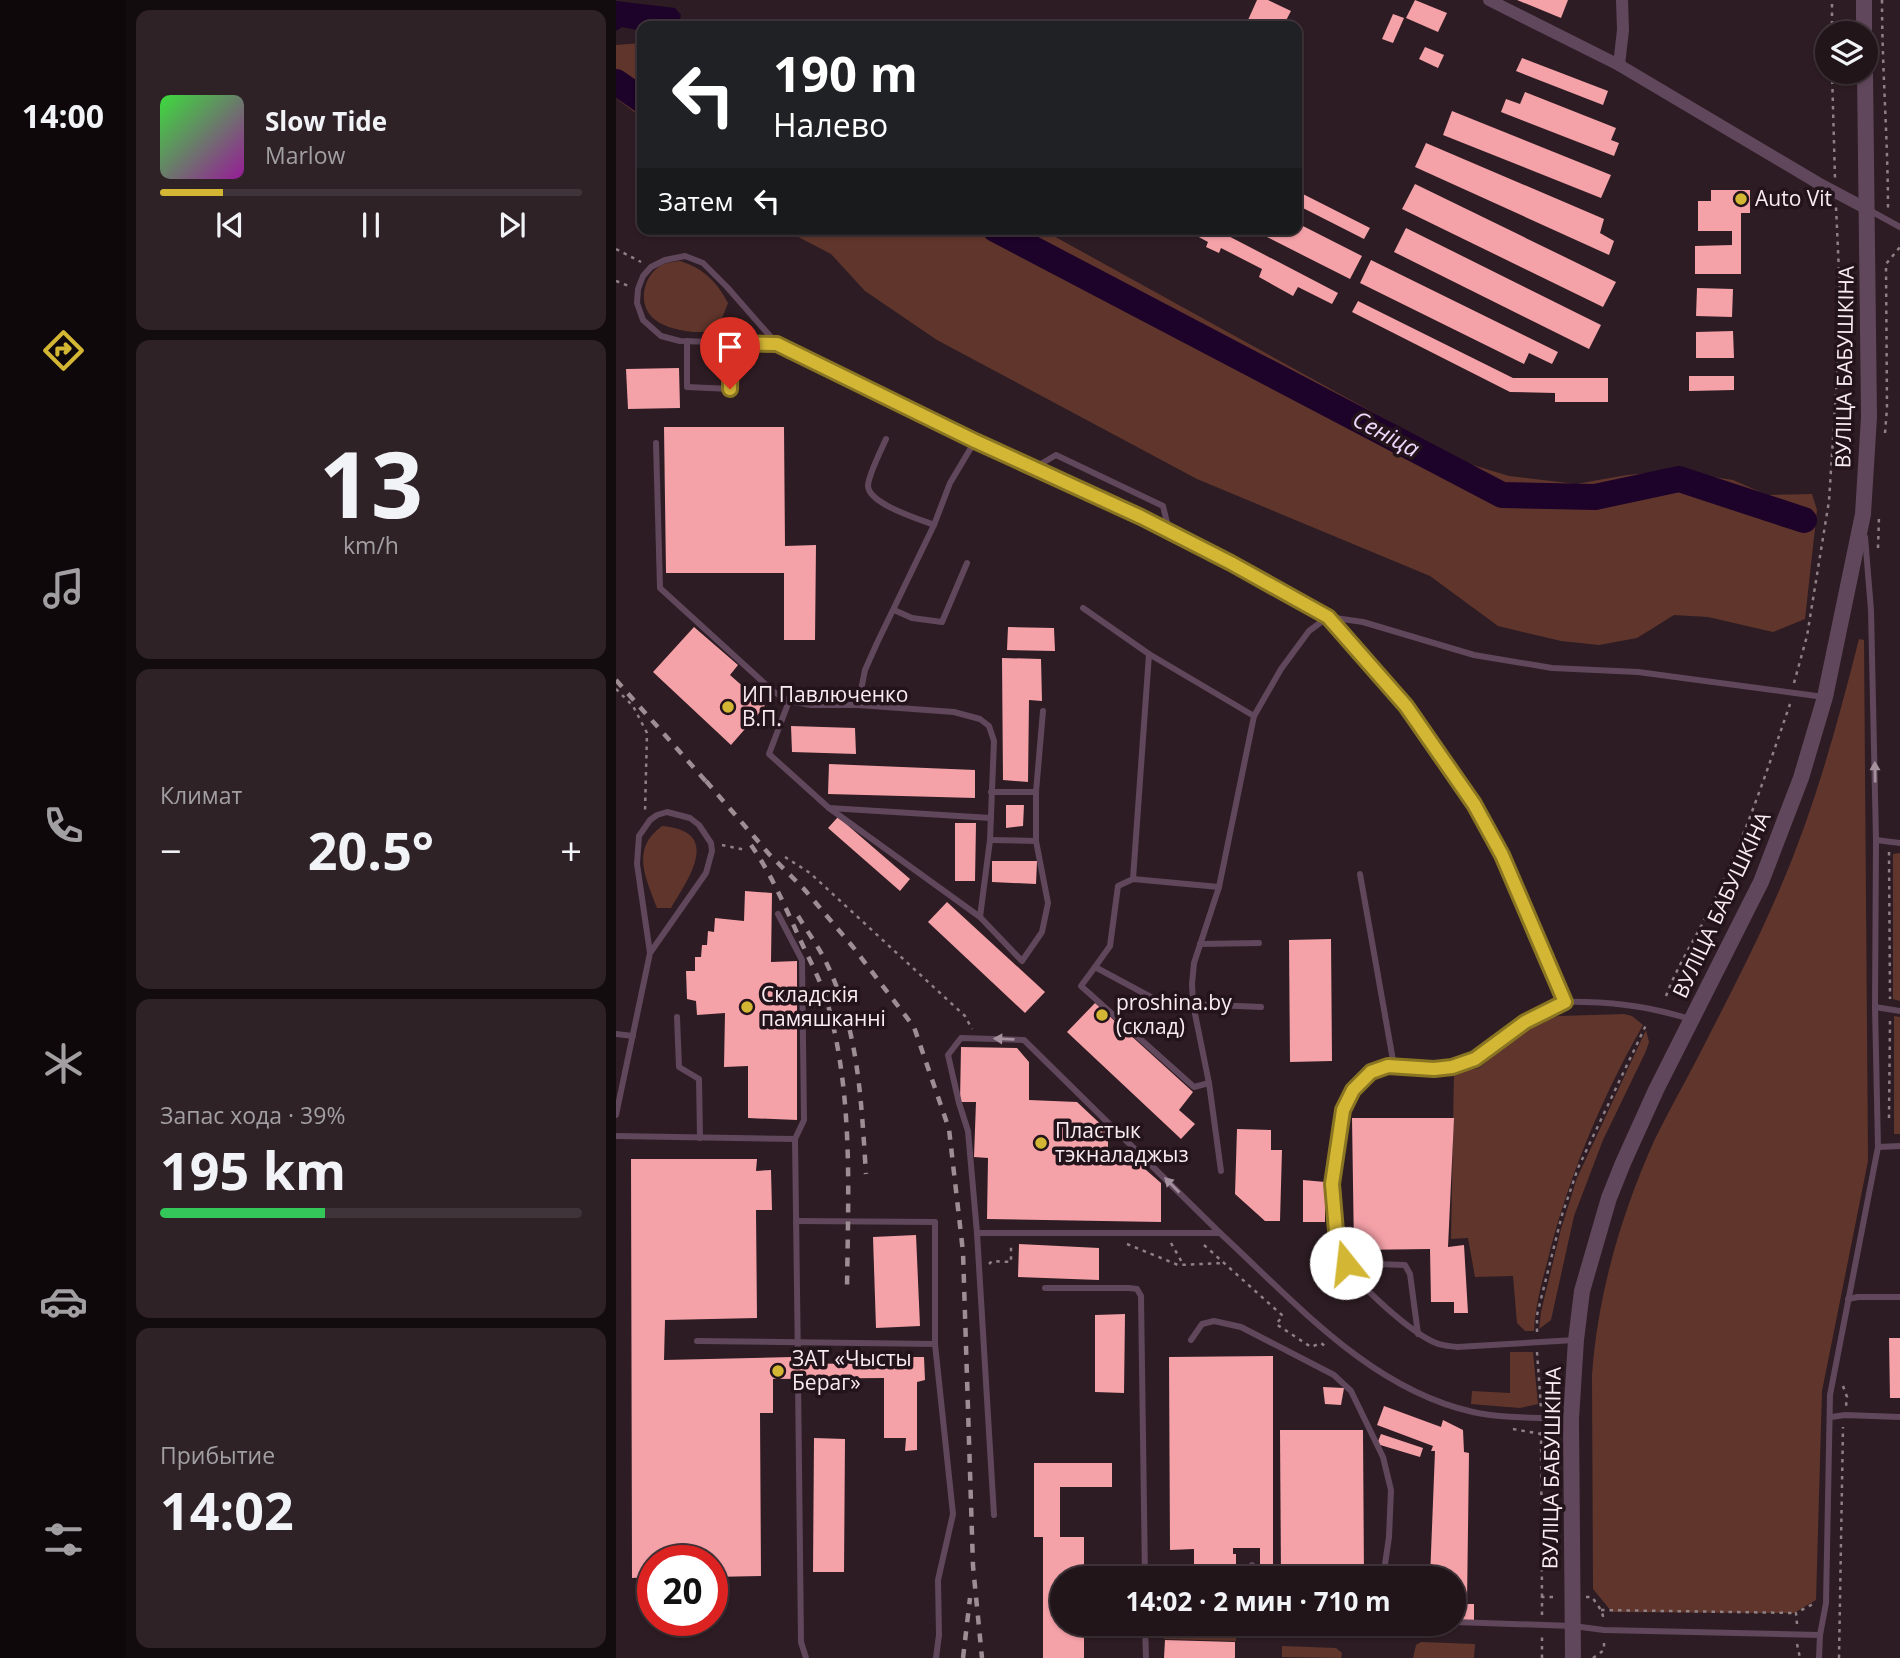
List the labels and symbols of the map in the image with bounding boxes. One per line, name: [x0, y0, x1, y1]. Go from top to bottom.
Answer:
place label: Auto Vit: [1755, 184, 1832, 212]
marker: Auto Vit: [1733, 191, 1749, 207]
street label: ВУЛІЦА БАБУШКІНА: [1828, 265, 1860, 468]
pin: [700, 317, 760, 389]
water label: Сеніца: [1348, 402, 1425, 464]
place label: ИП Павлюченко В.П.: [742, 680, 908, 732]
marker: ИП Павлюченко В.П.: [720, 699, 736, 715]
one-way arrow: [1869, 760, 1880, 782]
street label: ВУЛІЦА БАБУШКІНА: [1666, 806, 1777, 1002]
place label: Складскія памяшканні: [761, 980, 886, 1032]
place label: рroshina.by (склад): [1116, 988, 1232, 1040]
marker: Складскія памяшканні: [739, 999, 755, 1015]
marker: рroshina.by (склад): [1094, 1007, 1110, 1023]
one-way arrow: [992, 1034, 1014, 1045]
place label: Пластык тэкналаджыз: [1055, 1116, 1189, 1168]
marker: Пластык тэкналаджыз: [1033, 1135, 1049, 1151]
one-way arrow: [1164, 1177, 1180, 1194]
position arrow: [1309, 1226, 1383, 1300]
place label: ЗАТ «Чысты Бераг»: [792, 1344, 912, 1396]
marker: ЗАТ «Чысты Бераг»: [770, 1363, 786, 1379]
street label: ВУЛІЦА БАБУШКІНА: [1535, 1366, 1567, 1569]
speed limit sign: 20: [637, 1545, 728, 1636]

